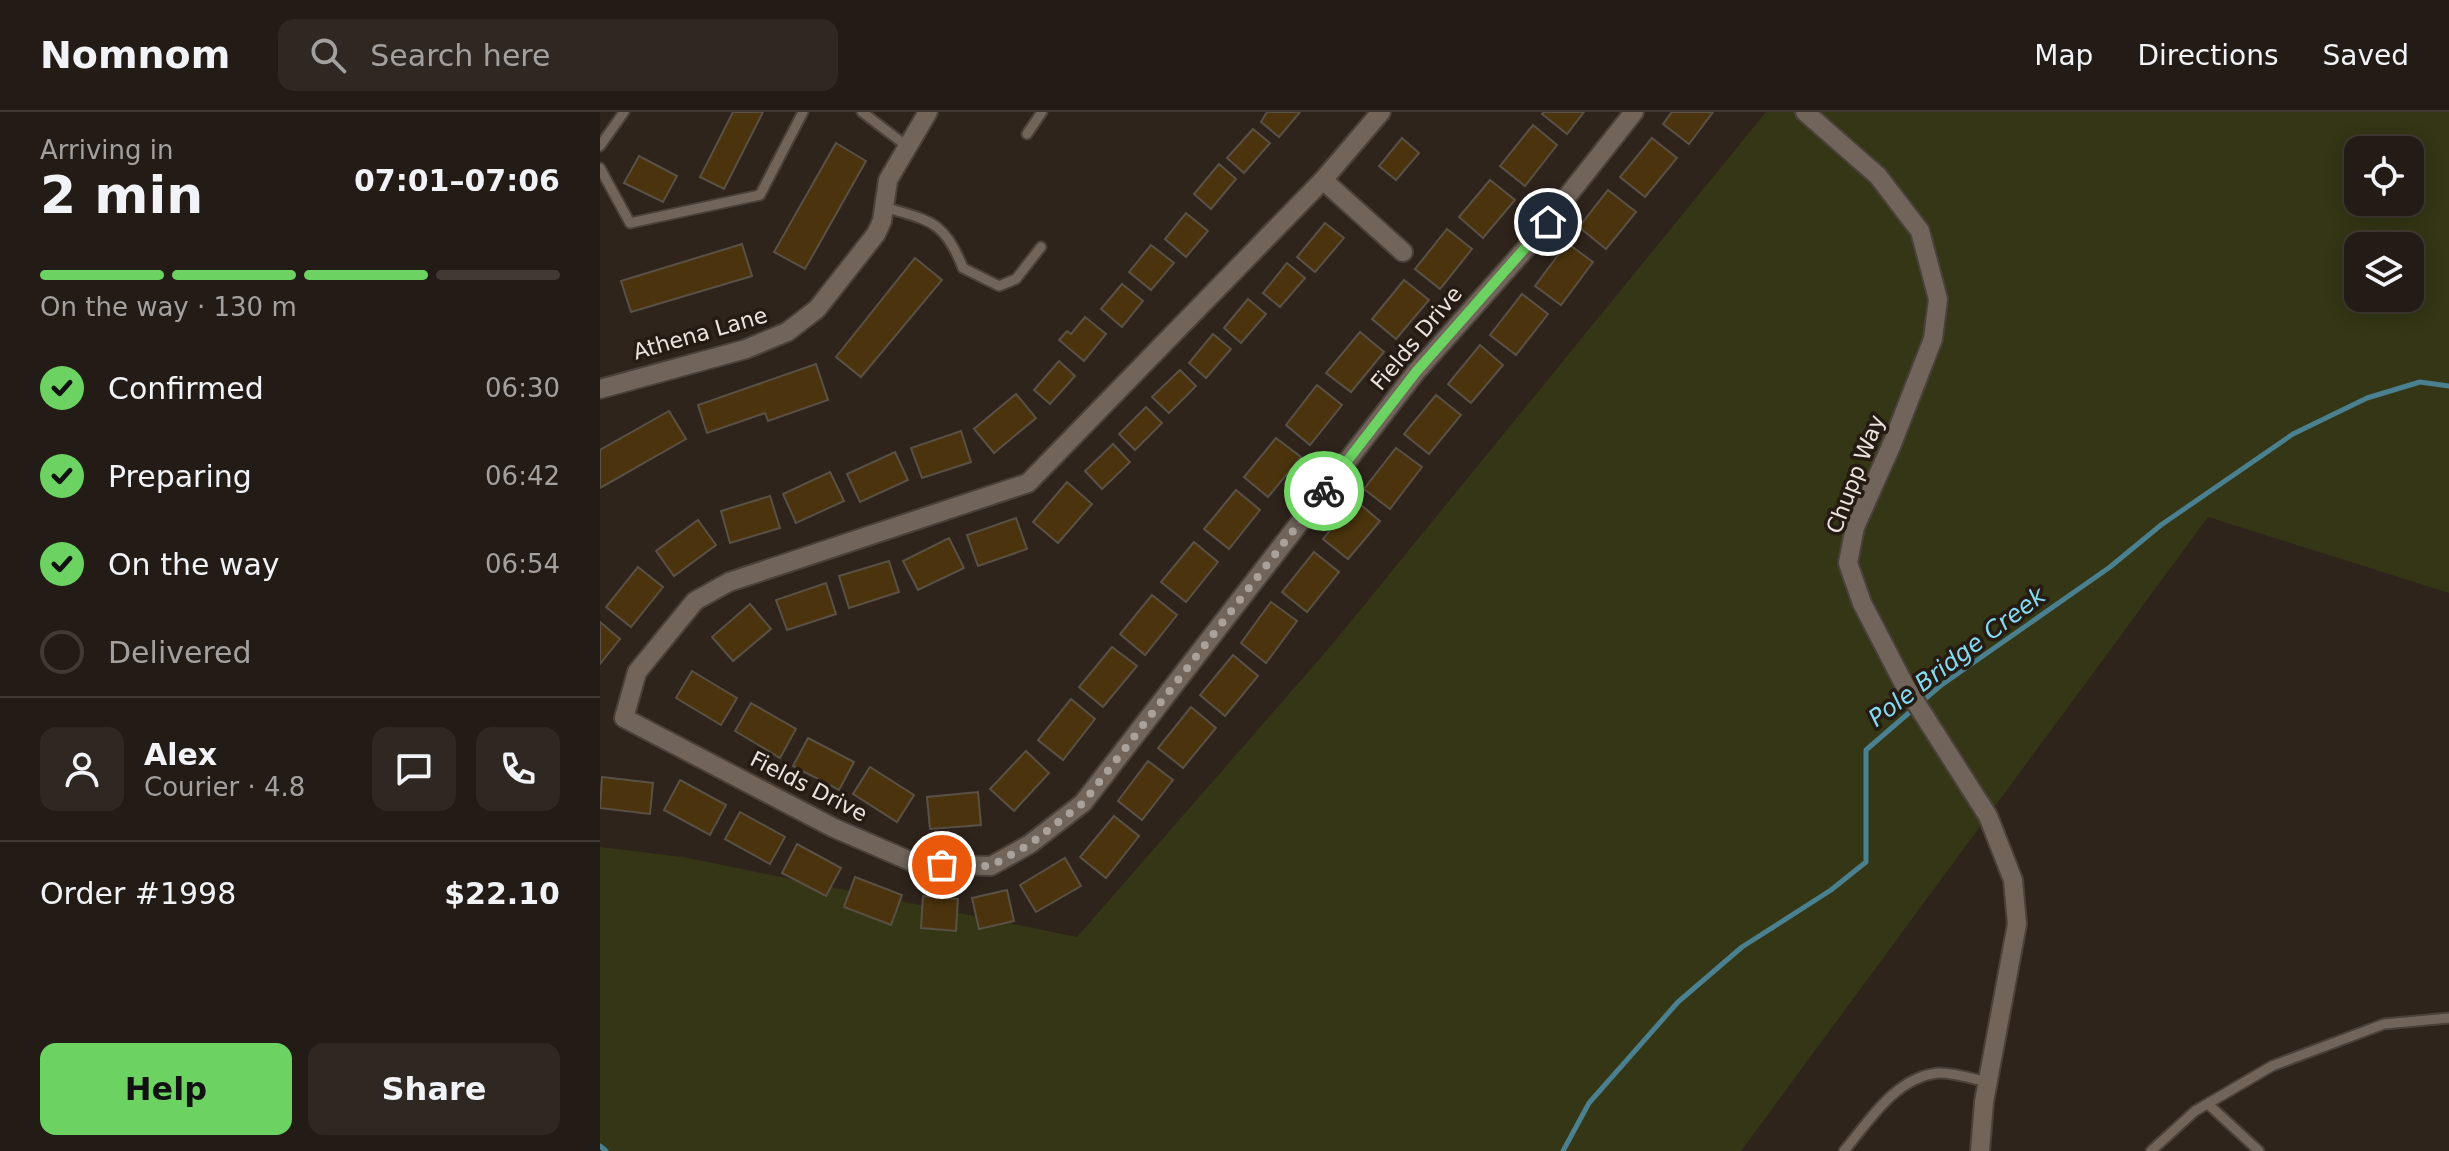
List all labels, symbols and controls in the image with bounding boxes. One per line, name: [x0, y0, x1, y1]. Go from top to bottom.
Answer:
search box: [278, 19, 838, 91]
text: Nomnom: [40, 33, 230, 77]
icon: search: [306, 33, 350, 77]
text: Search here: [370, 38, 550, 73]
text: Map: [2034, 39, 2093, 72]
text: Directions: [2137, 39, 2278, 72]
text: Saved: [2322, 39, 2409, 72]
text: Arriving in: [40, 135, 174, 165]
map controls: [2344, 136, 2424, 312]
button: locate: [2344, 136, 2424, 216]
text: 07:01–07:06: [354, 163, 560, 198]
text: 2 min: [40, 165, 203, 225]
pin: [1514, 188, 1582, 256]
icon: home: [1526, 200, 1570, 244]
button: layers: [2344, 232, 2424, 312]
street label: Fields Drive: [1366, 281, 1467, 395]
text: On the way · 130 m: [40, 292, 297, 322]
street label: Athena Lane: [630, 302, 770, 365]
icon: check: [40, 366, 84, 410]
text: Confirmed: [108, 371, 264, 406]
text: 06:30: [485, 373, 560, 403]
street label: Chupp Way: [1821, 411, 1890, 537]
courier: [1284, 451, 1364, 531]
icon: check: [40, 454, 84, 498]
text: Preparing: [108, 459, 252, 494]
text: 06:42: [485, 461, 560, 491]
icon: bike: [1302, 469, 1346, 513]
icon: check: [40, 542, 84, 586]
text: On the way: [108, 547, 280, 582]
text: 06:54: [485, 549, 560, 579]
water label: Pole Bridge Creek: [1863, 581, 2052, 733]
text: Delivered: [108, 635, 252, 670]
button: person: [40, 727, 124, 811]
button: chat: [372, 727, 456, 811]
button: phone: [476, 727, 560, 811]
text: Alex: [144, 737, 217, 772]
street label: Fields Drive: [746, 746, 871, 827]
text: Courier · 4.8: [144, 772, 305, 802]
pin: [908, 831, 976, 899]
icon: bag: [920, 843, 964, 887]
text: Order #1998: [40, 876, 236, 911]
text: $22.10: [444, 876, 560, 911]
button: Help: [40, 1043, 292, 1135]
button: Share: [308, 1043, 560, 1135]

